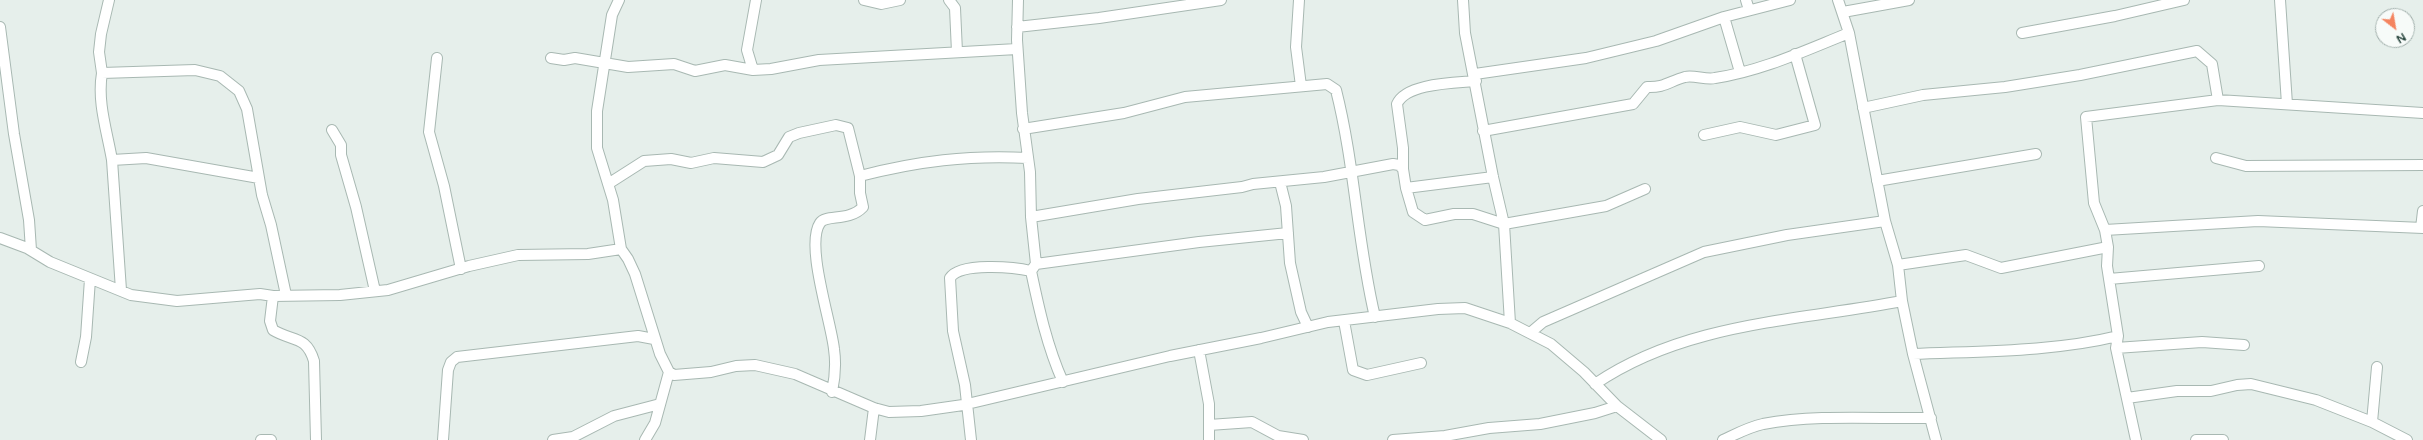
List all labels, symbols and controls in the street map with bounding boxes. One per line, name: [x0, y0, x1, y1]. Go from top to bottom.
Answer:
north arrow: [2375, 8, 2415, 48]
text: N: [2394, 30, 2408, 46]

